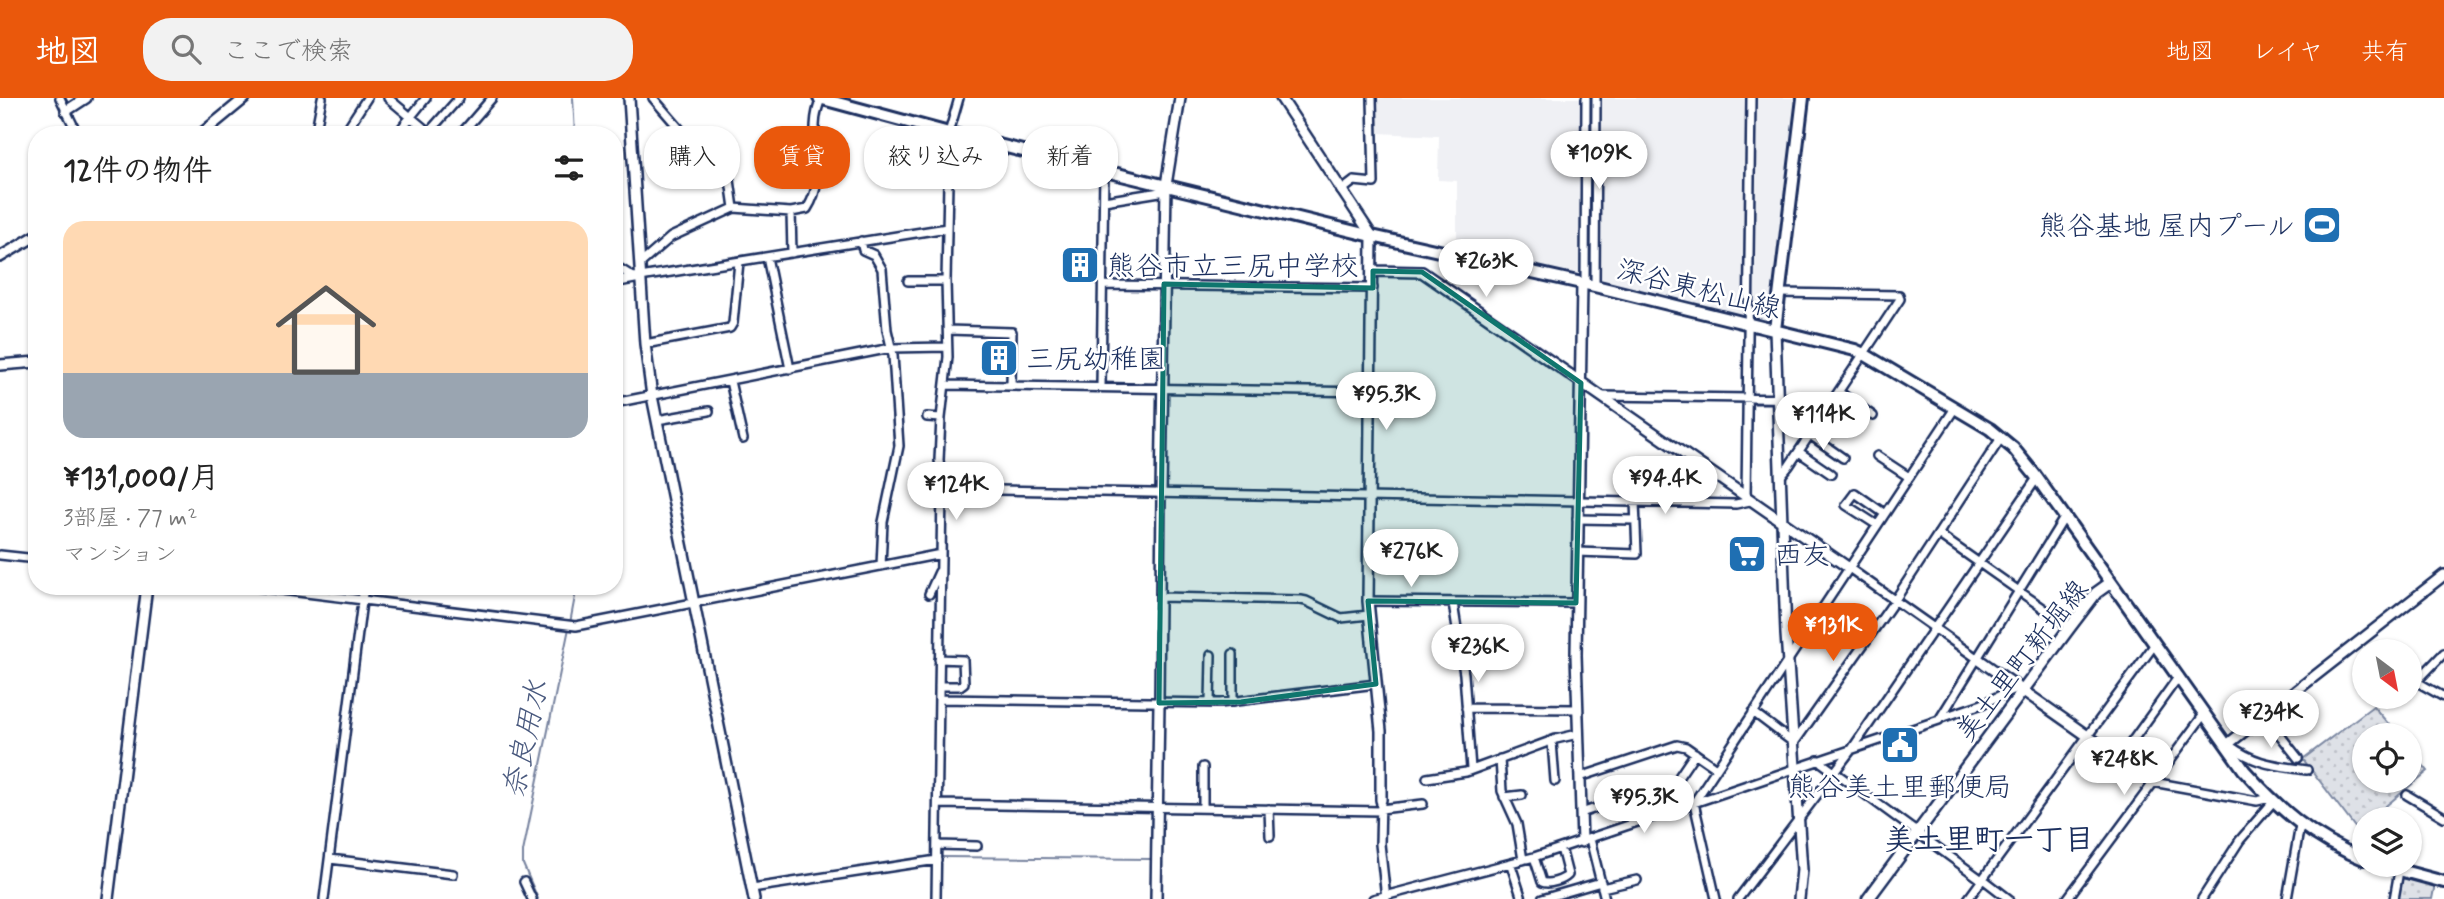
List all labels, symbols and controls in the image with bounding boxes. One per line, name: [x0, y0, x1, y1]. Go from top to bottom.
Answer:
search box: [143, 18, 633, 81]
icon: search: [167, 30, 205, 68]
text: 地図: [35, 31, 101, 75]
text: ここで検索: [223, 35, 353, 69]
text: 地図: [2166, 37, 2214, 68]
text: レイヤ: [2252, 37, 2323, 68]
text: 共有: [2361, 37, 2409, 68]
chip: 購入: [644, 126, 740, 189]
chip: 賃貸: [754, 126, 850, 189]
chip: 絞り込み: [864, 126, 1008, 189]
chip: 新着: [1022, 126, 1118, 189]
pin: ¥109K: [1550, 132, 1648, 191]
text: ¥109K: [1566, 139, 1632, 169]
icon: filters: [550, 149, 588, 187]
text: 12件の物件: [63, 152, 212, 191]
sports icon: 熊谷基地 屋内プール: [2301, 204, 2343, 246]
place label: 熊谷基地 屋内プール: [2039, 209, 2295, 246]
pin: ¥263K: [1437, 240, 1535, 299]
building icon: 熊谷市立三尻中学校: [1059, 244, 1101, 286]
text: ¥263K: [1455, 247, 1517, 277]
place label: 熊谷市立三尻中学校: [1107, 249, 1359, 286]
street label: 深谷東松山線: [1612, 252, 1784, 329]
icon: home: [263, 267, 389, 393]
building icon: 三尻幼稚園: [978, 337, 1020, 379]
place label: 三尻幼稚園: [1026, 342, 1166, 379]
pin: ¥95.3K: [1329, 372, 1443, 432]
text: ¥95.3K: [1352, 380, 1420, 410]
pin: ¥114K: [1774, 392, 1872, 452]
text: ¥114K: [1791, 400, 1855, 430]
pin: ¥94.4K: [1608, 456, 1722, 516]
text: ¥131,000/月: [63, 459, 220, 498]
pin: ¥124K: [907, 462, 1005, 522]
text: ¥94.4K: [1629, 464, 1701, 494]
text: ¥124K: [923, 470, 989, 500]
text: 3部屋 · 77 m²: [63, 504, 197, 534]
pin: ¥276K: [1362, 530, 1460, 589]
supermarket icon: 西友: [1726, 533, 1768, 575]
text: ¥276K: [1379, 537, 1443, 567]
place label: 西友: [1774, 538, 1830, 575]
text: マンション: [63, 540, 177, 570]
street label: 美土里町新堀線: [1948, 573, 2098, 750]
pin: ¥131K: [1784, 603, 1882, 663]
text: ¥131K: [1804, 611, 1862, 641]
pin: ¥236K: [1429, 624, 1527, 684]
text: ¥236K: [1447, 632, 1509, 662]
north arrow: [2352, 639, 2422, 709]
map controls: [2352, 639, 2422, 877]
water label: 奈良用水: [495, 677, 558, 802]
pin: ¥234K: [2222, 690, 2320, 750]
text: ¥234K: [2239, 698, 2303, 728]
button: locate: [2352, 723, 2422, 793]
public building icon: 熊谷美土里郵便局: [1879, 724, 1921, 766]
pin: ¥248K: [2075, 738, 2173, 797]
text: ¥248K: [2090, 745, 2158, 775]
place label: 熊谷美土里郵便局: [1788, 770, 2012, 807]
pin: ¥95.3K: [1587, 776, 1701, 835]
text: ¥95.3K: [1610, 783, 1678, 813]
button: layers: [2352, 807, 2422, 877]
district label: 美土里町一丁目: [1884, 821, 2094, 860]

